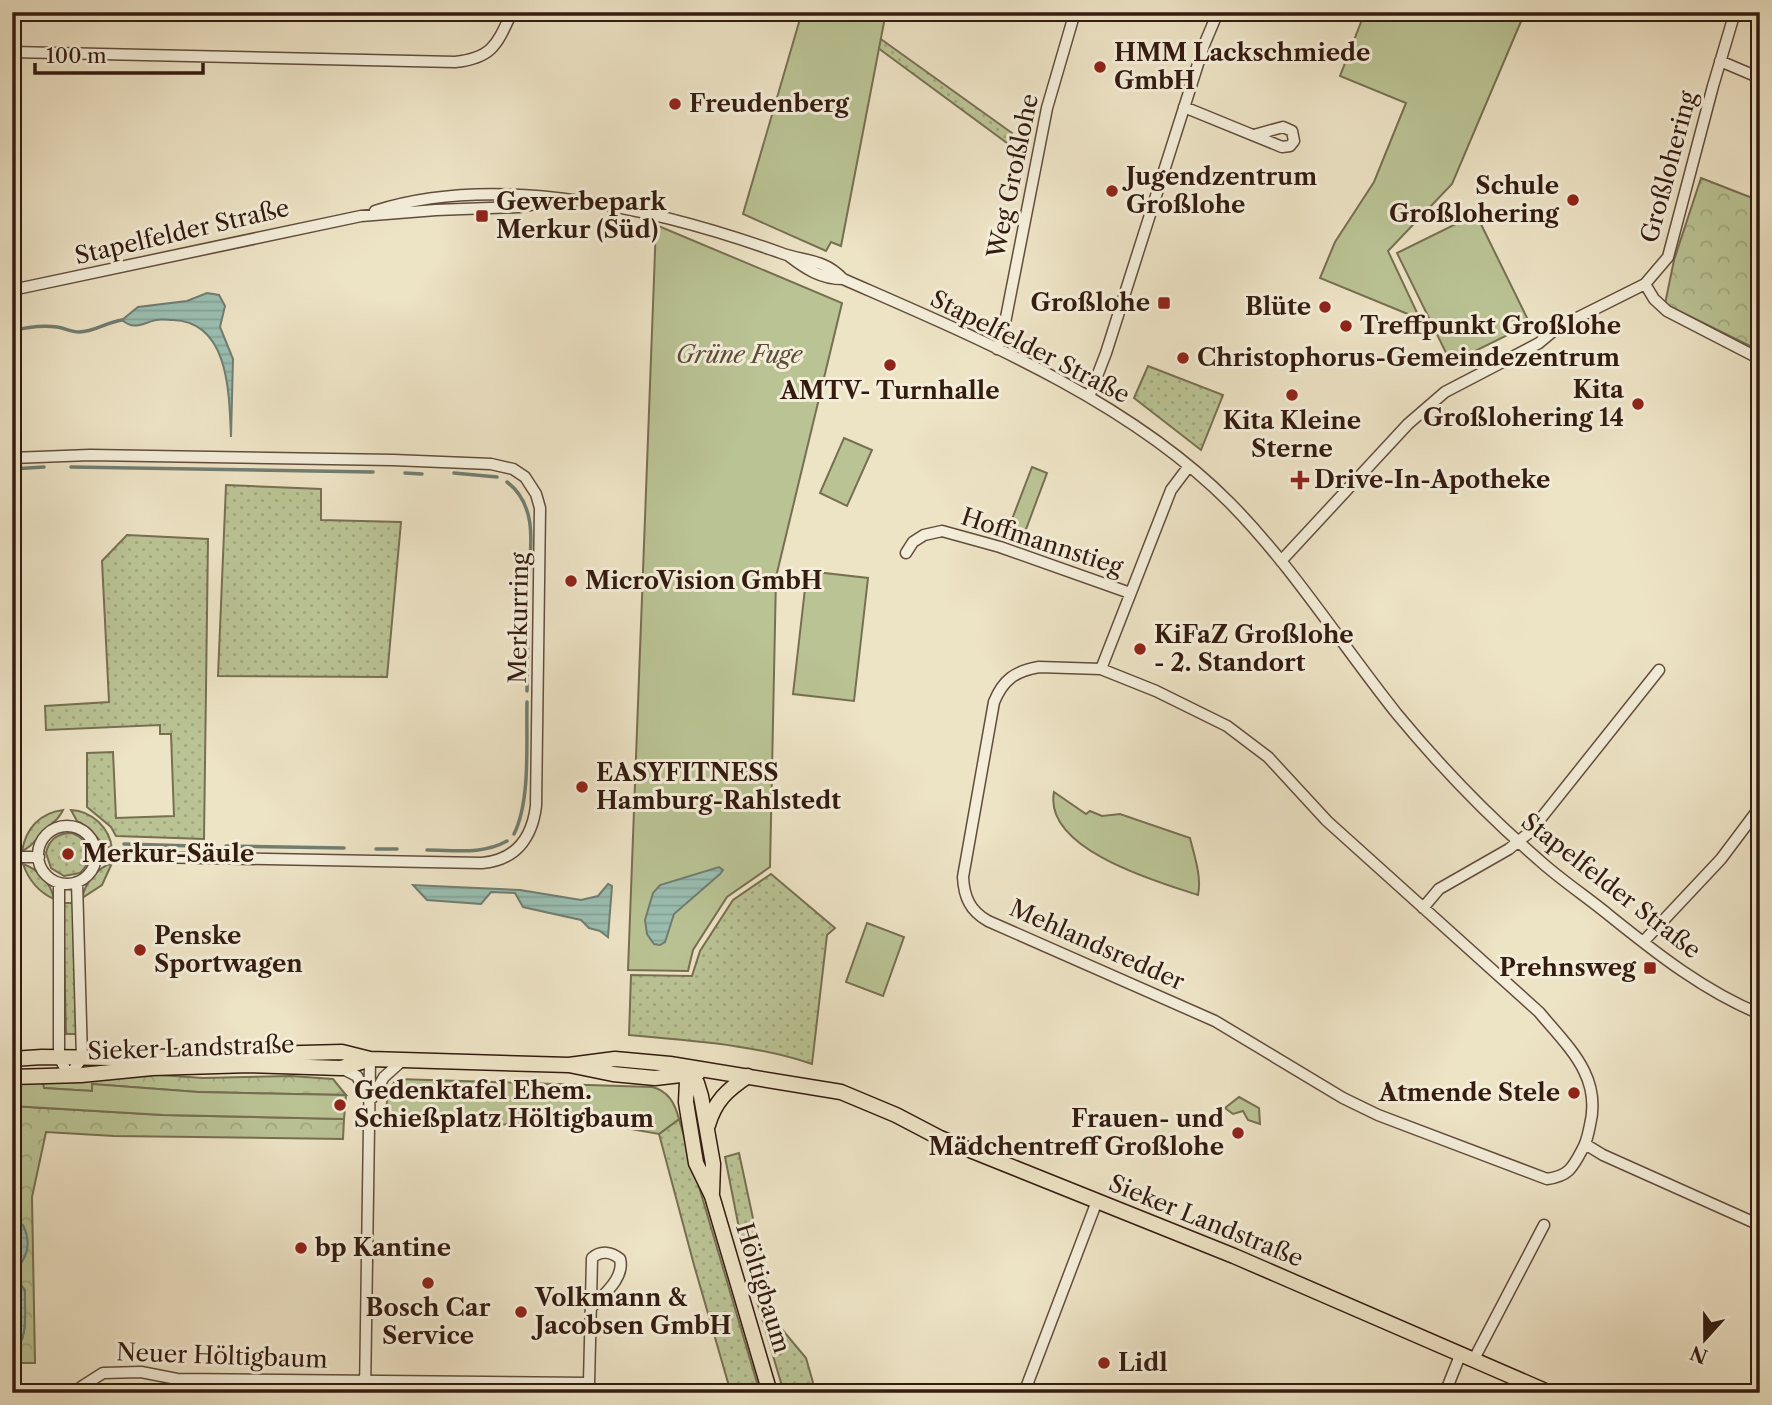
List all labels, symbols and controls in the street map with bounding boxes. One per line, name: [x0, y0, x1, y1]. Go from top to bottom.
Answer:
scale bar: [35, 32, 203, 76]
place label: HMM Lackschmiede GmbH: [1114, 38, 1370, 95]
text: 100 m: [46, 43, 107, 68]
marker: HMM Lackschmiede GmbH: [1092, 59, 1108, 75]
street label: Großlohering: [1634, 88, 1703, 246]
place label: Freudenberg: [689, 89, 850, 118]
street label: Weg Großlohe: [981, 91, 1044, 262]
marker: Freudenberg: [667, 96, 683, 112]
place label: Jugendzentrum Großlohe: [1122, 162, 1317, 219]
place label: Schule Großlohering: [1389, 171, 1560, 228]
marker: Jugendzentrum Großlohe: [1104, 183, 1120, 199]
place label: Gewerbepark Merkur (Süd): [496, 187, 667, 244]
marker: Schule Großlohering: [1565, 192, 1581, 208]
street label: Stapelfelder Straße: [72, 193, 292, 270]
marker: Gewerbepark Merkur (Süd): [474, 208, 490, 224]
street label: Stapelfelder Straße: [926, 284, 1135, 409]
place label: Großlohe: [1031, 288, 1150, 317]
place label: Blüte: [1245, 292, 1311, 321]
marker: Großlohe: [1156, 295, 1172, 311]
marker: Blüte: [1317, 299, 1333, 315]
place label: Treffpunkt Großlohe: [1360, 311, 1621, 340]
marker: Treffpunkt Großlohe: [1338, 318, 1354, 334]
park label: Grüne Fuge: [676, 340, 804, 369]
place label: Christophorus-Gemeindezentrum: [1197, 343, 1620, 372]
marker: Christophorus-Gemeindezentrum: [1175, 350, 1191, 366]
marker: AMTV- Turnhalle: [882, 357, 898, 373]
place label: Kita Großlohering 14: [1423, 375, 1625, 432]
place label: AMTV- Turnhalle: [779, 376, 1000, 405]
marker: Kita Kleine Sterne: [1284, 387, 1300, 403]
marker: Kita Großlohering 14: [1630, 396, 1646, 412]
place label: Kita Kleine Sterne: [1223, 406, 1361, 463]
place label: Drive-In-Apotheke: [1314, 465, 1550, 494]
marker: Drive-In-Apotheke: [1292, 472, 1308, 488]
street label: Hoffmannstieg: [958, 502, 1127, 581]
street label: Merkurring: [503, 552, 534, 684]
place label: MicroVision GmbH: [585, 566, 822, 595]
marker: MicroVision GmbH: [563, 573, 579, 589]
place label: KiFaZ Großlohe - 2. Standort: [1154, 620, 1354, 677]
marker: KiFaZ Großlohe - 2. Standort: [1132, 641, 1148, 657]
place label: EASYFITNESS Hamburg-Rahlstedt: [596, 758, 841, 815]
marker: EASYFITNESS Hamburg-Rahlstedt: [574, 779, 590, 795]
street label: Stapelfelder Straße: [1516, 807, 1707, 965]
place label: Merkur-Säule: [82, 839, 254, 868]
marker: Merkur-Säule: [60, 846, 76, 862]
street label: Mehlandsredder: [1005, 893, 1189, 996]
place label: Penske Sportwagen: [154, 921, 303, 978]
marker: Penske Sportwagen: [132, 942, 148, 958]
place label: Prehnsweg: [1499, 953, 1637, 982]
marker: Prehnsweg: [1642, 960, 1658, 976]
street label: Sieker Landstraße: [87, 1029, 295, 1066]
place label: Gedenktafel Ehem. Schießplatz Höltigbaum: [354, 1076, 654, 1133]
place label: Atmende Stele: [1378, 1078, 1560, 1107]
marker: Atmende Stele: [1566, 1085, 1582, 1101]
marker: Gedenktafel Ehem. Schießplatz Höltigbaum: [332, 1097, 348, 1113]
place label: Frauen- und Mädchentreff Großlohe: [928, 1104, 1224, 1161]
marker: Frauen- und Mädchentreff Großlohe: [1230, 1125, 1246, 1141]
street label: Sieker Landstraße: [1105, 1168, 1308, 1273]
street label: Höltigbaum: [730, 1219, 797, 1356]
place label: bp Kantine: [314, 1233, 451, 1262]
marker: bp Kantine: [293, 1240, 309, 1256]
marker: Bosch Car Service: [420, 1275, 436, 1291]
place label: Volkmann & Jacobsen GmbH: [531, 1283, 731, 1340]
place label: Bosch Car Service: [366, 1293, 491, 1350]
marker: Volkmann & Jacobsen GmbH: [513, 1304, 529, 1320]
north arrow: [1670, 1304, 1740, 1374]
street label: Neuer Höltigbaum: [116, 1337, 328, 1374]
text: N: [1687, 1341, 1711, 1368]
place label: Lidl: [1118, 1348, 1168, 1377]
marker: Lidl: [1096, 1355, 1112, 1371]

